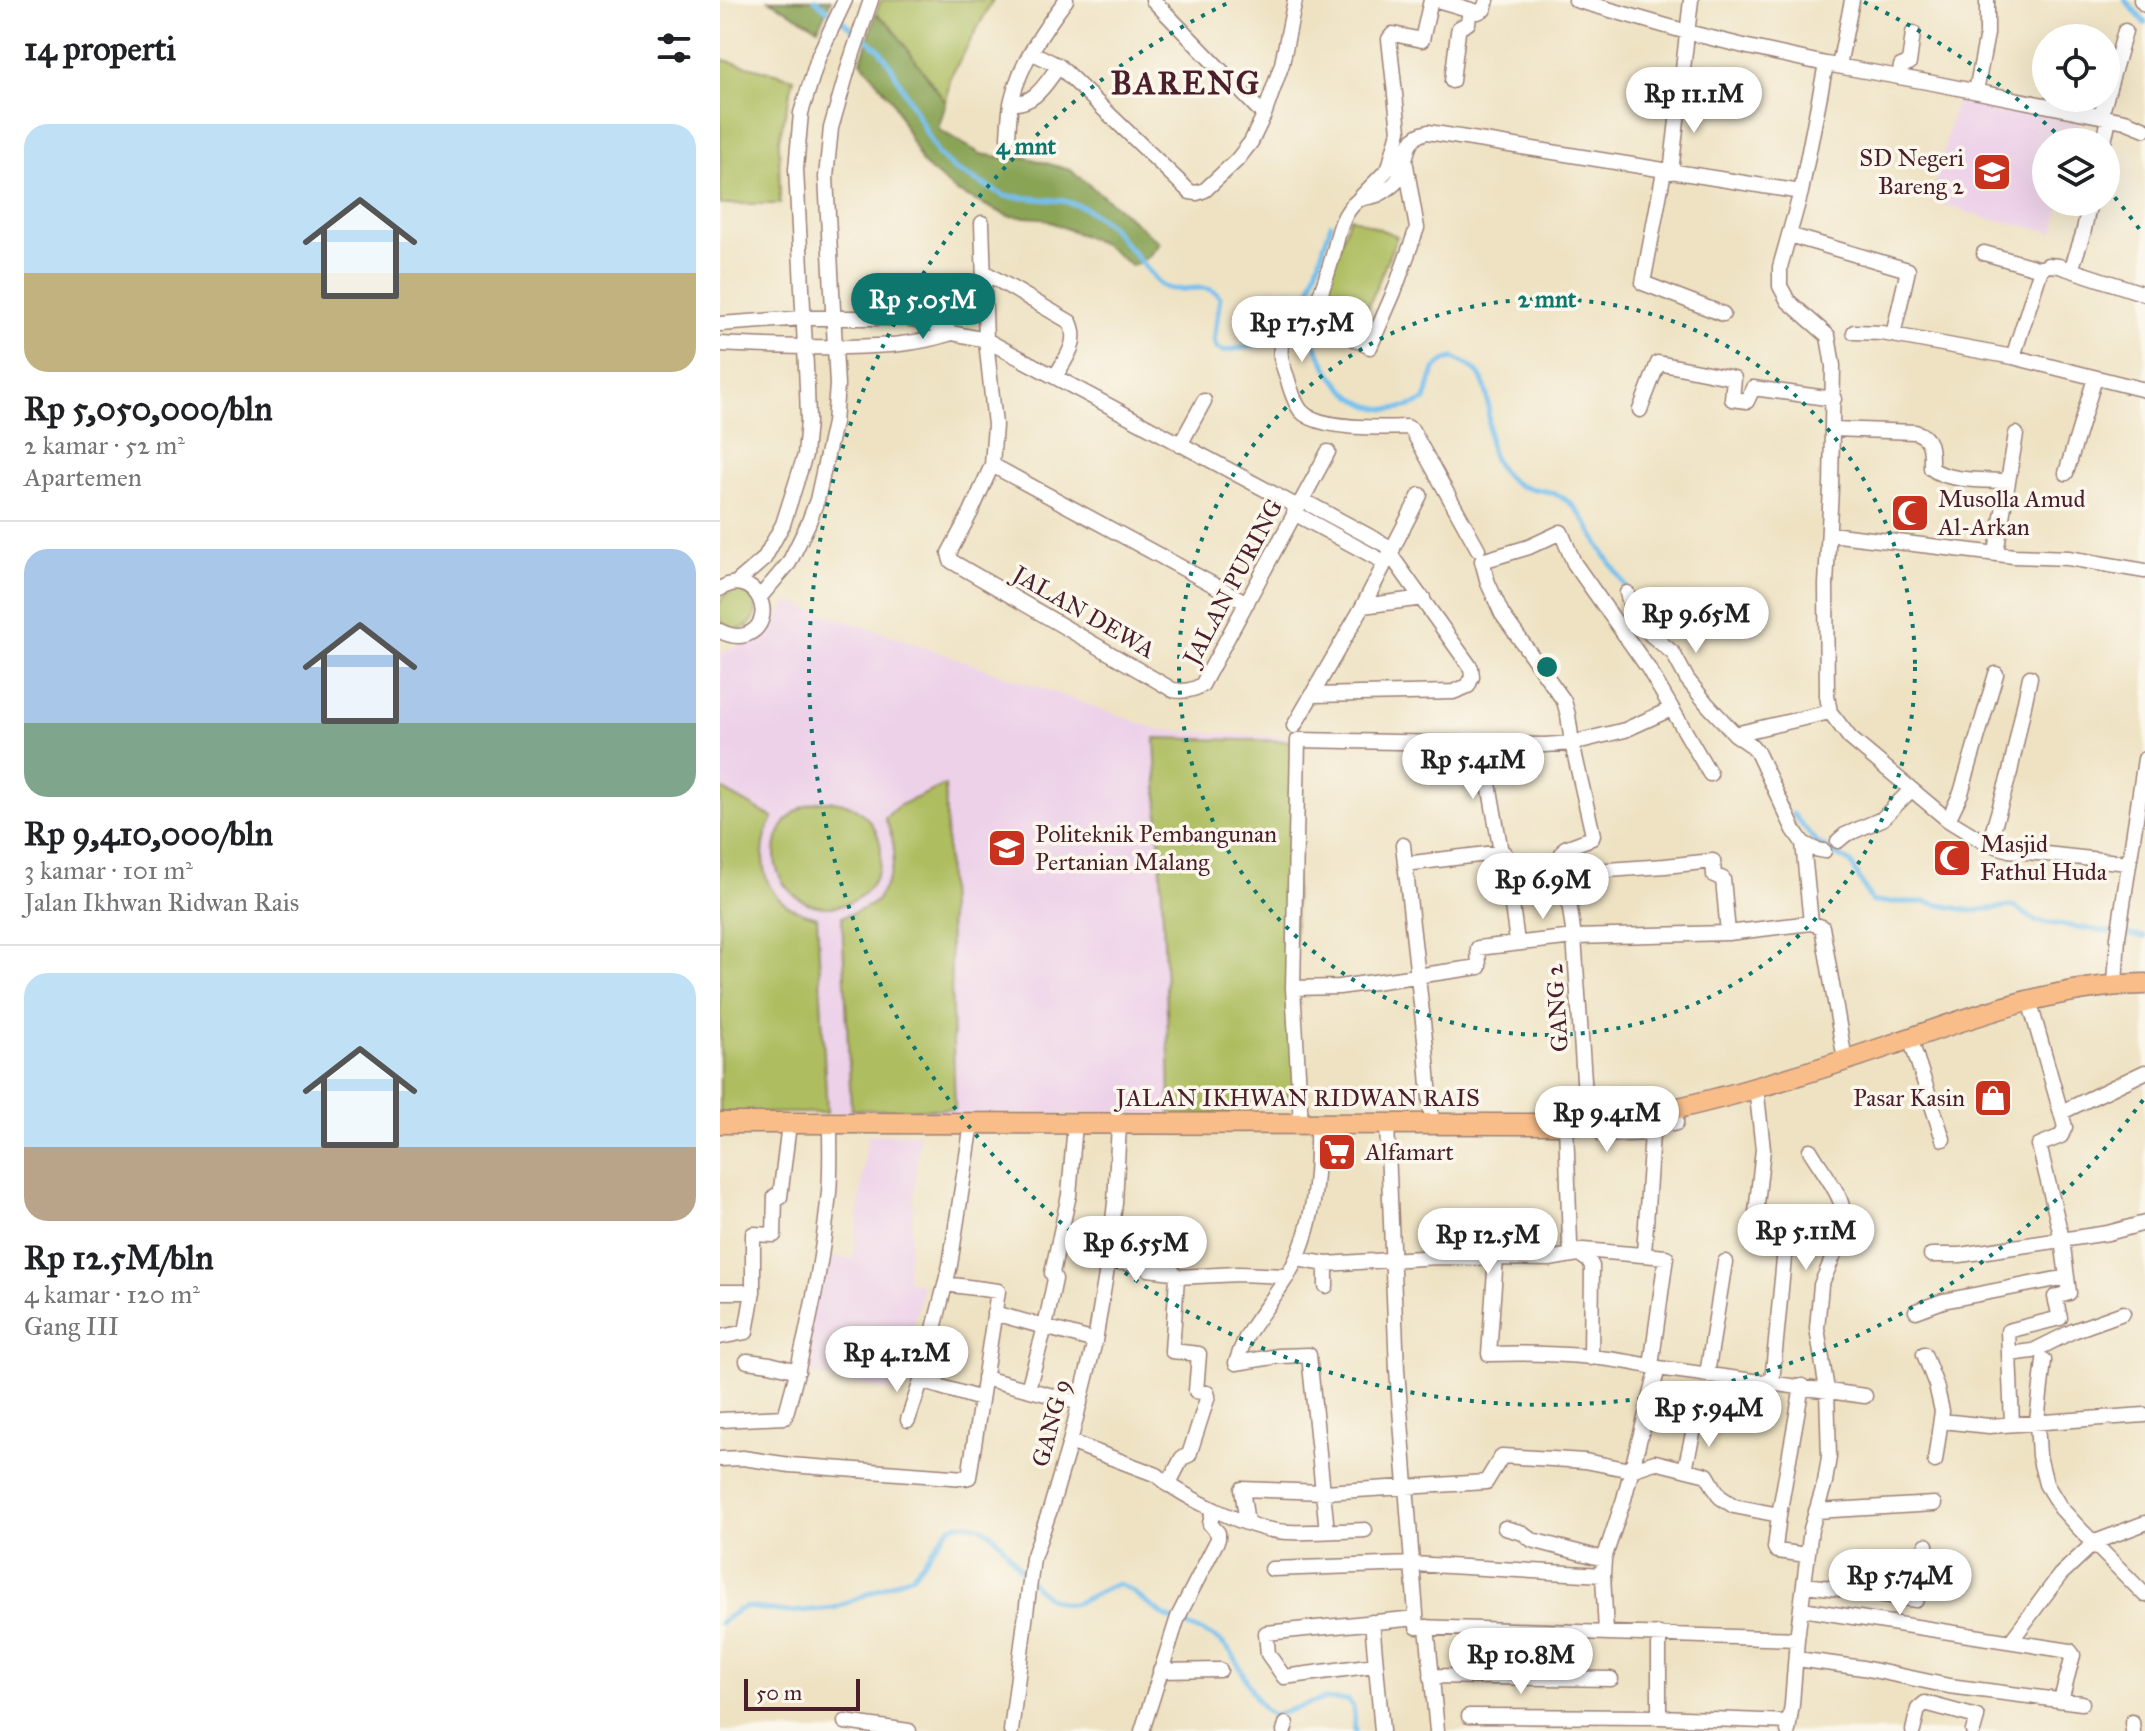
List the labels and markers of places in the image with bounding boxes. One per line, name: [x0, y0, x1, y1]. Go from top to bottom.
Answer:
pin: Rp 11.1M: [1611, 67, 1777, 135]
place label: SD Negeri Bareng 2: [1859, 143, 1964, 201]
school or university icon: SD Negeri Bareng 2: [1971, 151, 2013, 193]
pin: Rp 5.05M: [840, 273, 1006, 341]
pin: Rp 17.5M: [1219, 296, 1385, 364]
place label: Musolla Amud Al-Arkan: [1937, 484, 2086, 542]
mosque icon: Musolla Amud Al-Arkan: [1889, 492, 1931, 534]
pin: Rp 9.65M: [1613, 587, 1779, 655]
centre of rings: [1533, 653, 1561, 681]
pin: Rp 5.41M: [1390, 733, 1556, 801]
place label: Politeknik Pembangunan Pertanian Malang: [1035, 819, 1277, 877]
school or university icon: Politeknik Pembangunan Pertanian Malang: [986, 827, 1028, 869]
place label: Masjid Fathul Huda: [1980, 829, 2108, 887]
mosque icon: Masjid Fathul Huda: [1931, 837, 1973, 879]
pin: Rp 6.9M: [1469, 853, 1617, 921]
shop icon: Pasar Kasin: [1972, 1077, 2014, 1119]
place label: Pasar Kasin: [1853, 1083, 1965, 1113]
pin: Rp 9.41M: [1524, 1086, 1690, 1154]
supermarket icon: Alfamart: [1316, 1131, 1358, 1173]
place label: Alfamart: [1364, 1137, 1454, 1167]
pin: Rp 5.11M: [1723, 1204, 1889, 1272]
pin: Rp 12.5M: [1405, 1208, 1571, 1276]
pin: Rp 6.55M: [1053, 1216, 1219, 1284]
pin: Rp 4.12M: [814, 1326, 980, 1394]
pin: Rp 5.94M: [1626, 1381, 1792, 1449]
pin: Rp 5.74M: [1817, 1549, 1983, 1617]
pin: Rp 10.8M: [1438, 1628, 1604, 1696]

